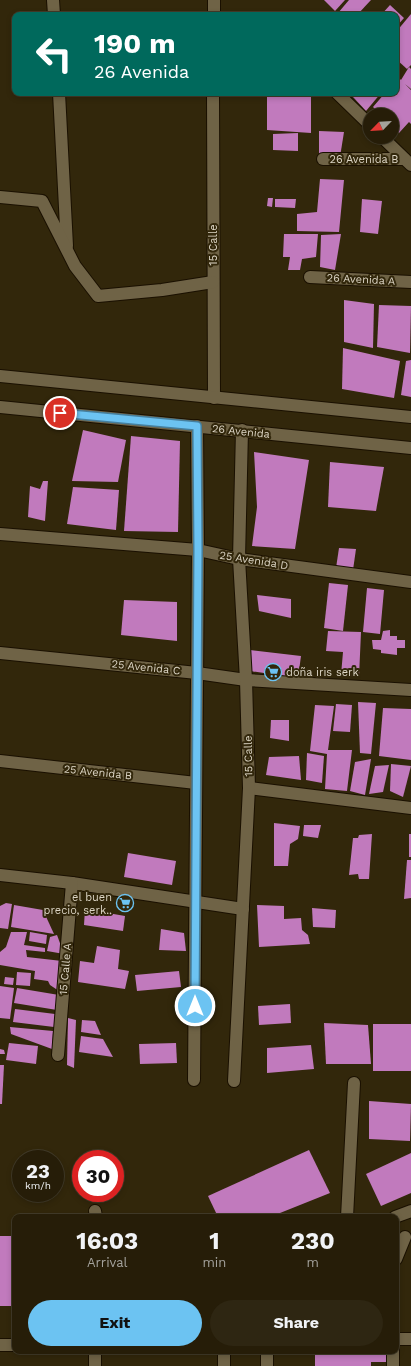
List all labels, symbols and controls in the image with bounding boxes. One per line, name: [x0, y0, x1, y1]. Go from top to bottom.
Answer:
text: 190 m: [94, 27, 176, 60]
icon: left: [28, 28, 80, 80]
text: 26 Avenida: [94, 61, 189, 82]
north arrow: [363, 108, 399, 144]
map controls: [363, 108, 399, 144]
street label: 26 Avenida B: [330, 153, 398, 166]
street label: 15 Calle: [207, 224, 220, 266]
street label: 26 Avenida A: [326, 271, 396, 288]
pin: [43, 396, 77, 430]
icon: arrive: [49, 402, 71, 424]
street label: 26 Avenida: [211, 422, 271, 441]
street label: 25 Avenida D: [219, 549, 289, 572]
street label: 25 Avenida C: [111, 657, 181, 678]
supermarket icon: doña iris serk: [263, 662, 283, 682]
place label: doña iris serk: [286, 666, 359, 679]
street label: 15 Calle: [242, 735, 255, 777]
street label: 25 Avenida B: [63, 762, 133, 783]
place label: el buen precio, serk..: [44, 891, 112, 917]
supermarket icon: el buen precio, serk..: [115, 893, 135, 913]
street label: 15 Calle A: [57, 943, 74, 995]
position arrow: [174, 985, 216, 1027]
speed limit sign: 30: [72, 1150, 124, 1202]
text: 23: [26, 1159, 50, 1183]
text: km/h: [25, 1180, 51, 1191]
text: 16:03: [76, 1227, 138, 1255]
text: 1: [209, 1227, 220, 1255]
text: 230: [291, 1227, 335, 1255]
text: Arrival: [87, 1255, 128, 1270]
text: min: [202, 1255, 226, 1270]
text: m: [306, 1255, 319, 1270]
button: Exit: [28, 1300, 202, 1346]
button: Share: [210, 1300, 383, 1346]

